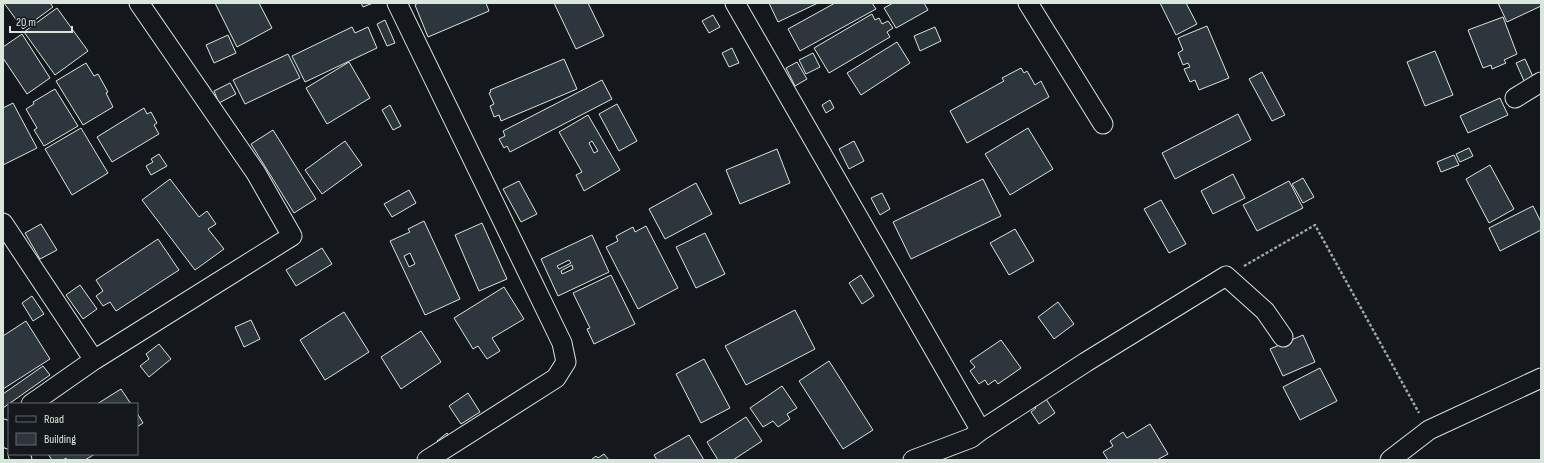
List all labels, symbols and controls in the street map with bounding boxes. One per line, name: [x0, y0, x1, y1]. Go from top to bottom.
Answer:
scale bar: [10, 8, 72, 34]
text: 20 m: [16, 15, 36, 30]
legend: [8, 403, 138, 455]
text: Road: [44, 412, 64, 427]
text: Building: [44, 432, 76, 447]

